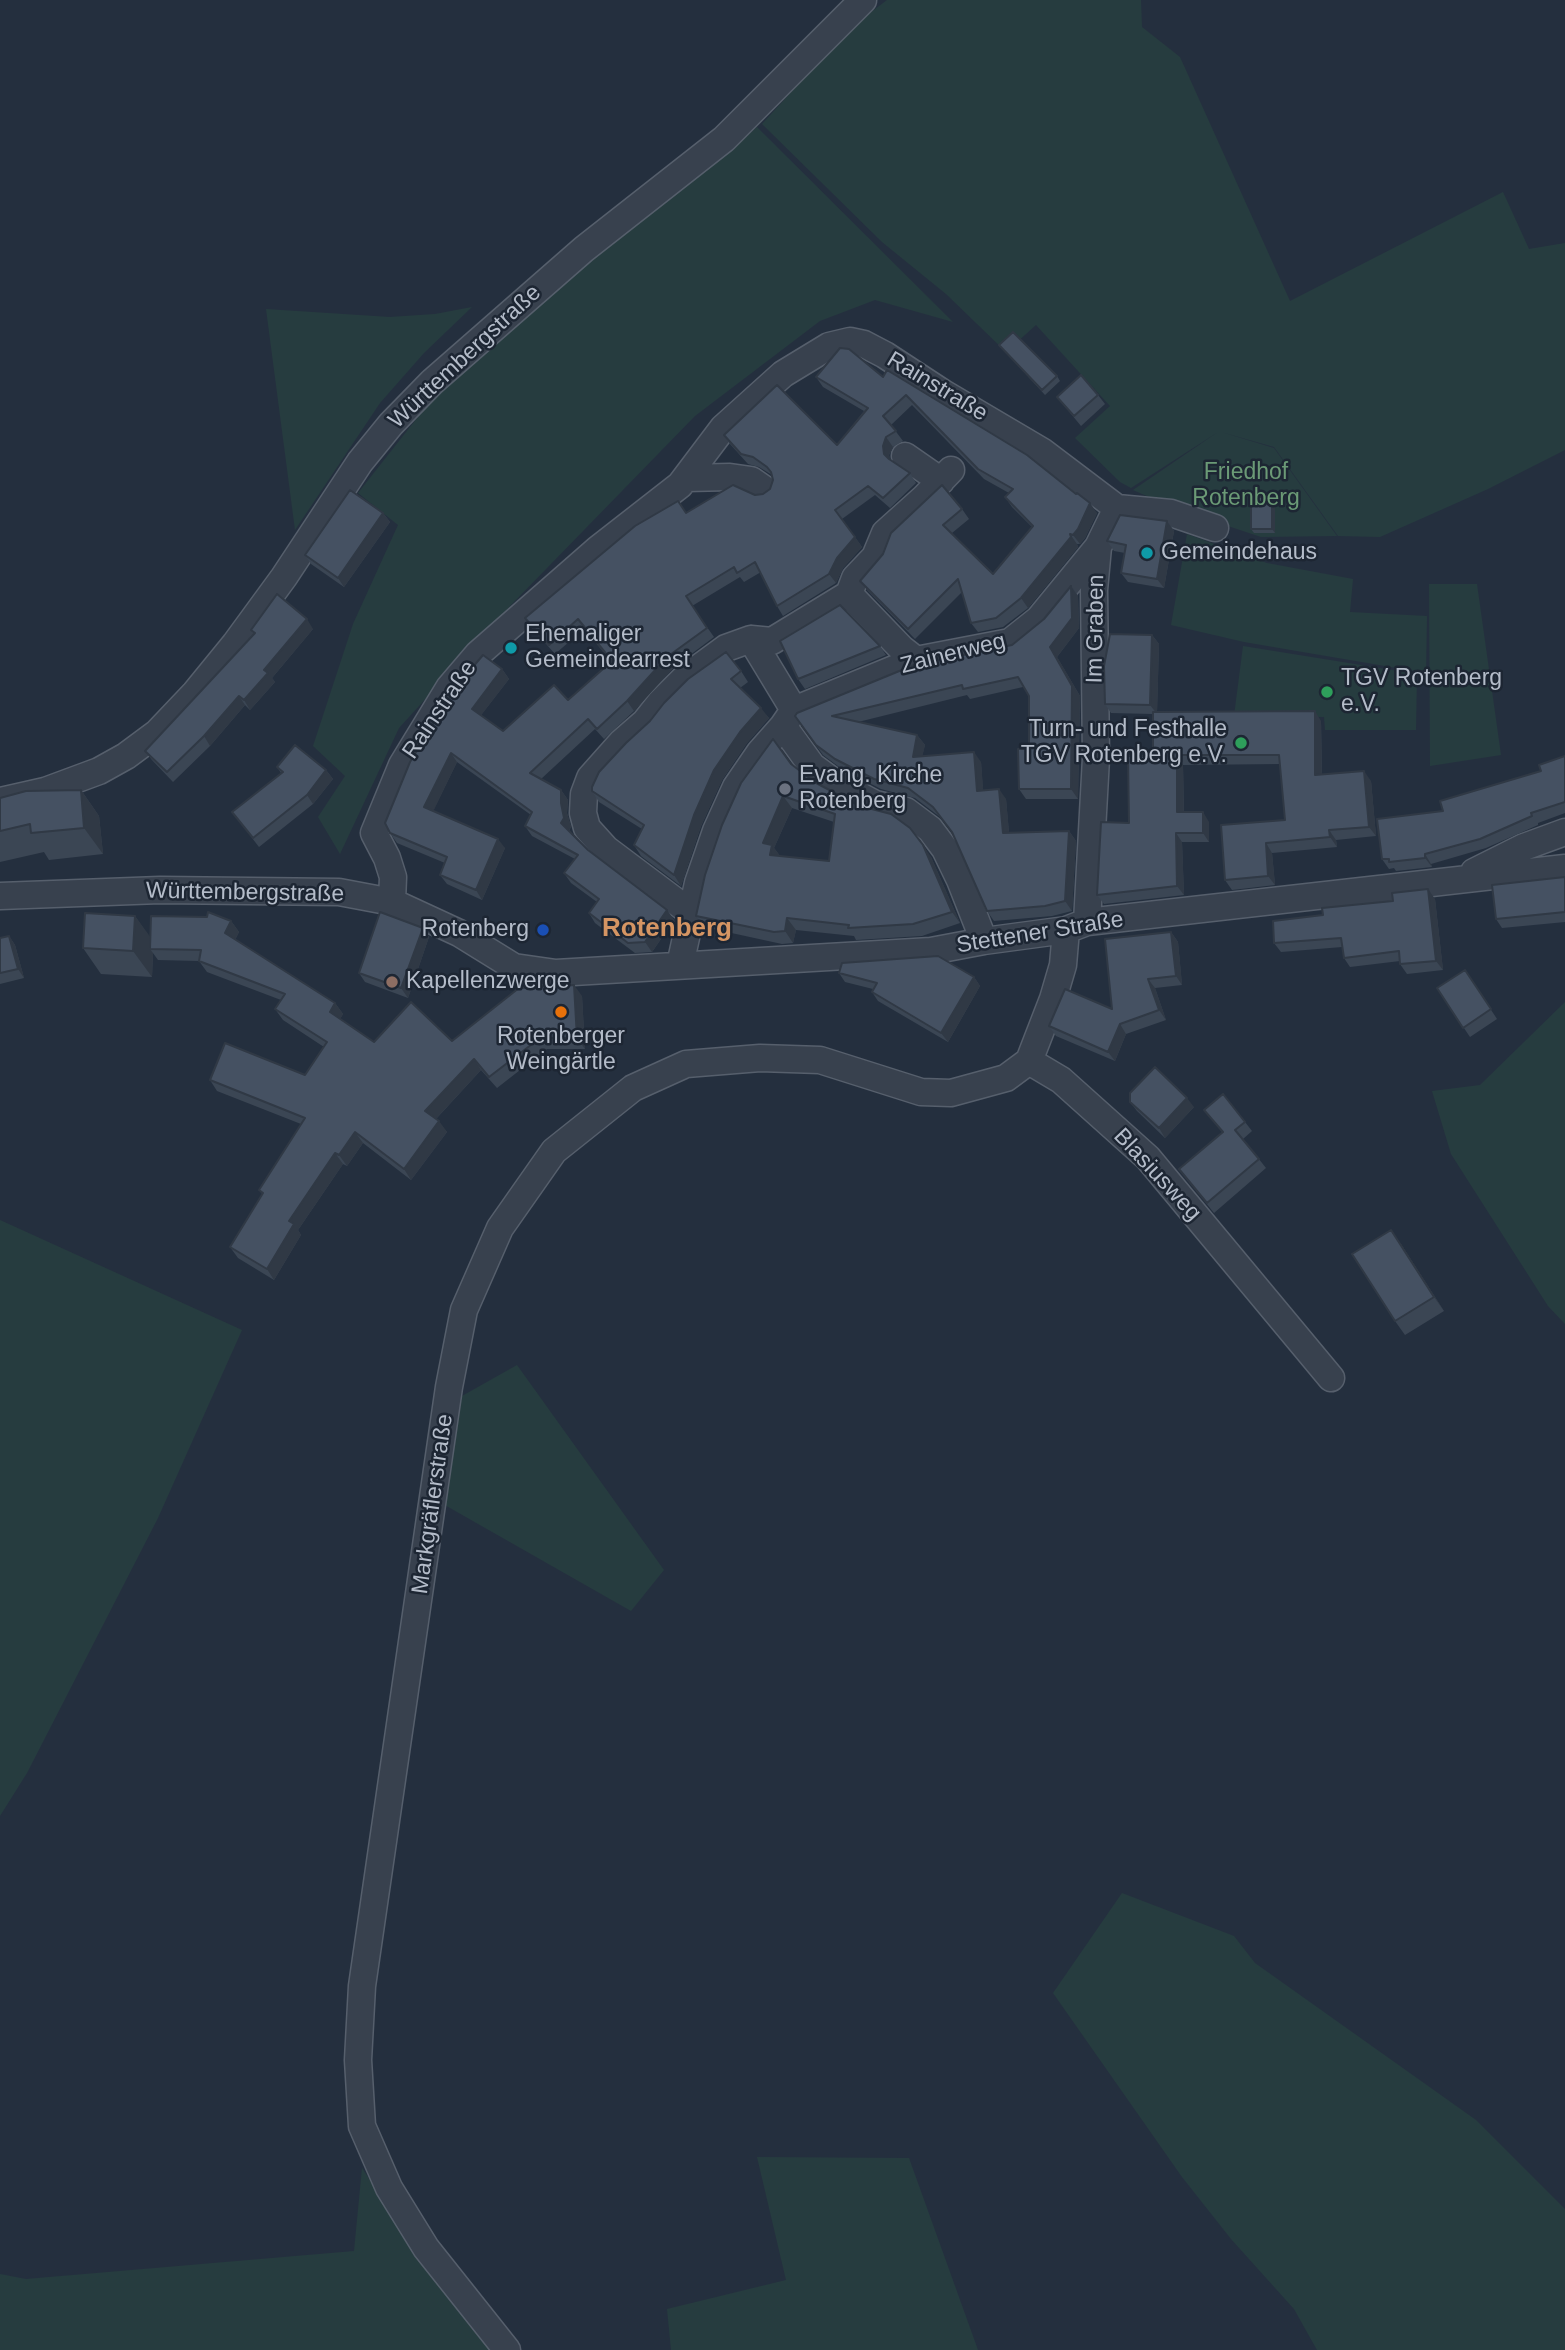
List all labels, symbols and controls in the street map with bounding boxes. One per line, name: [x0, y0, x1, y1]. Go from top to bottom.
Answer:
street label: Württembergstraße: [383, 279, 547, 435]
street label: Rainstraße: [882, 346, 992, 428]
park label: Friedhof Rotenberg: [1192, 459, 1300, 513]
place label: Gemeindehaus: [1161, 539, 1317, 567]
marker: Gemeindehaus: [1139, 545, 1155, 561]
street label: Im Graben: [1081, 574, 1111, 684]
place label: Ehemaliger Gemeindearrest: [525, 621, 690, 675]
street label: Zainerweg: [898, 628, 1008, 680]
marker: Ehemaliger Gemeindearrest: [503, 640, 519, 656]
street label: Rainstraße: [397, 656, 483, 764]
place label: TGV Rotenberg e.V.: [1341, 665, 1502, 719]
marker: TGV Rotenberg e.V.: [1319, 684, 1335, 700]
place label: Turn- und Festhalle TGV Rotenberg e.V.: [1021, 716, 1227, 770]
marker: Turn- und Festhalle TGV Rotenberg e.V.: [1233, 735, 1249, 751]
place label: Evang. Kirche Rotenberg: [799, 762, 942, 816]
marker: Evang. Kirche Rotenberg: [777, 781, 793, 797]
street label: Württembergstraße: [146, 877, 344, 909]
street label: Stettener Straße: [955, 906, 1125, 960]
district label: Rotenberg: [602, 913, 732, 945]
place label: Rotenberg: [422, 916, 529, 944]
marker: Rotenberg: [535, 922, 551, 938]
place label: Kapellenzwerge: [406, 968, 570, 996]
marker: Kapellenzwerge: [384, 974, 400, 990]
marker: Rotenberger Weingärtle: [553, 1004, 569, 1020]
place label: Rotenberger Weingärtle: [497, 1023, 625, 1077]
street label: Blasiusweg: [1107, 1123, 1207, 1227]
street label: Markgräflerstraße: [407, 1412, 459, 1596]

